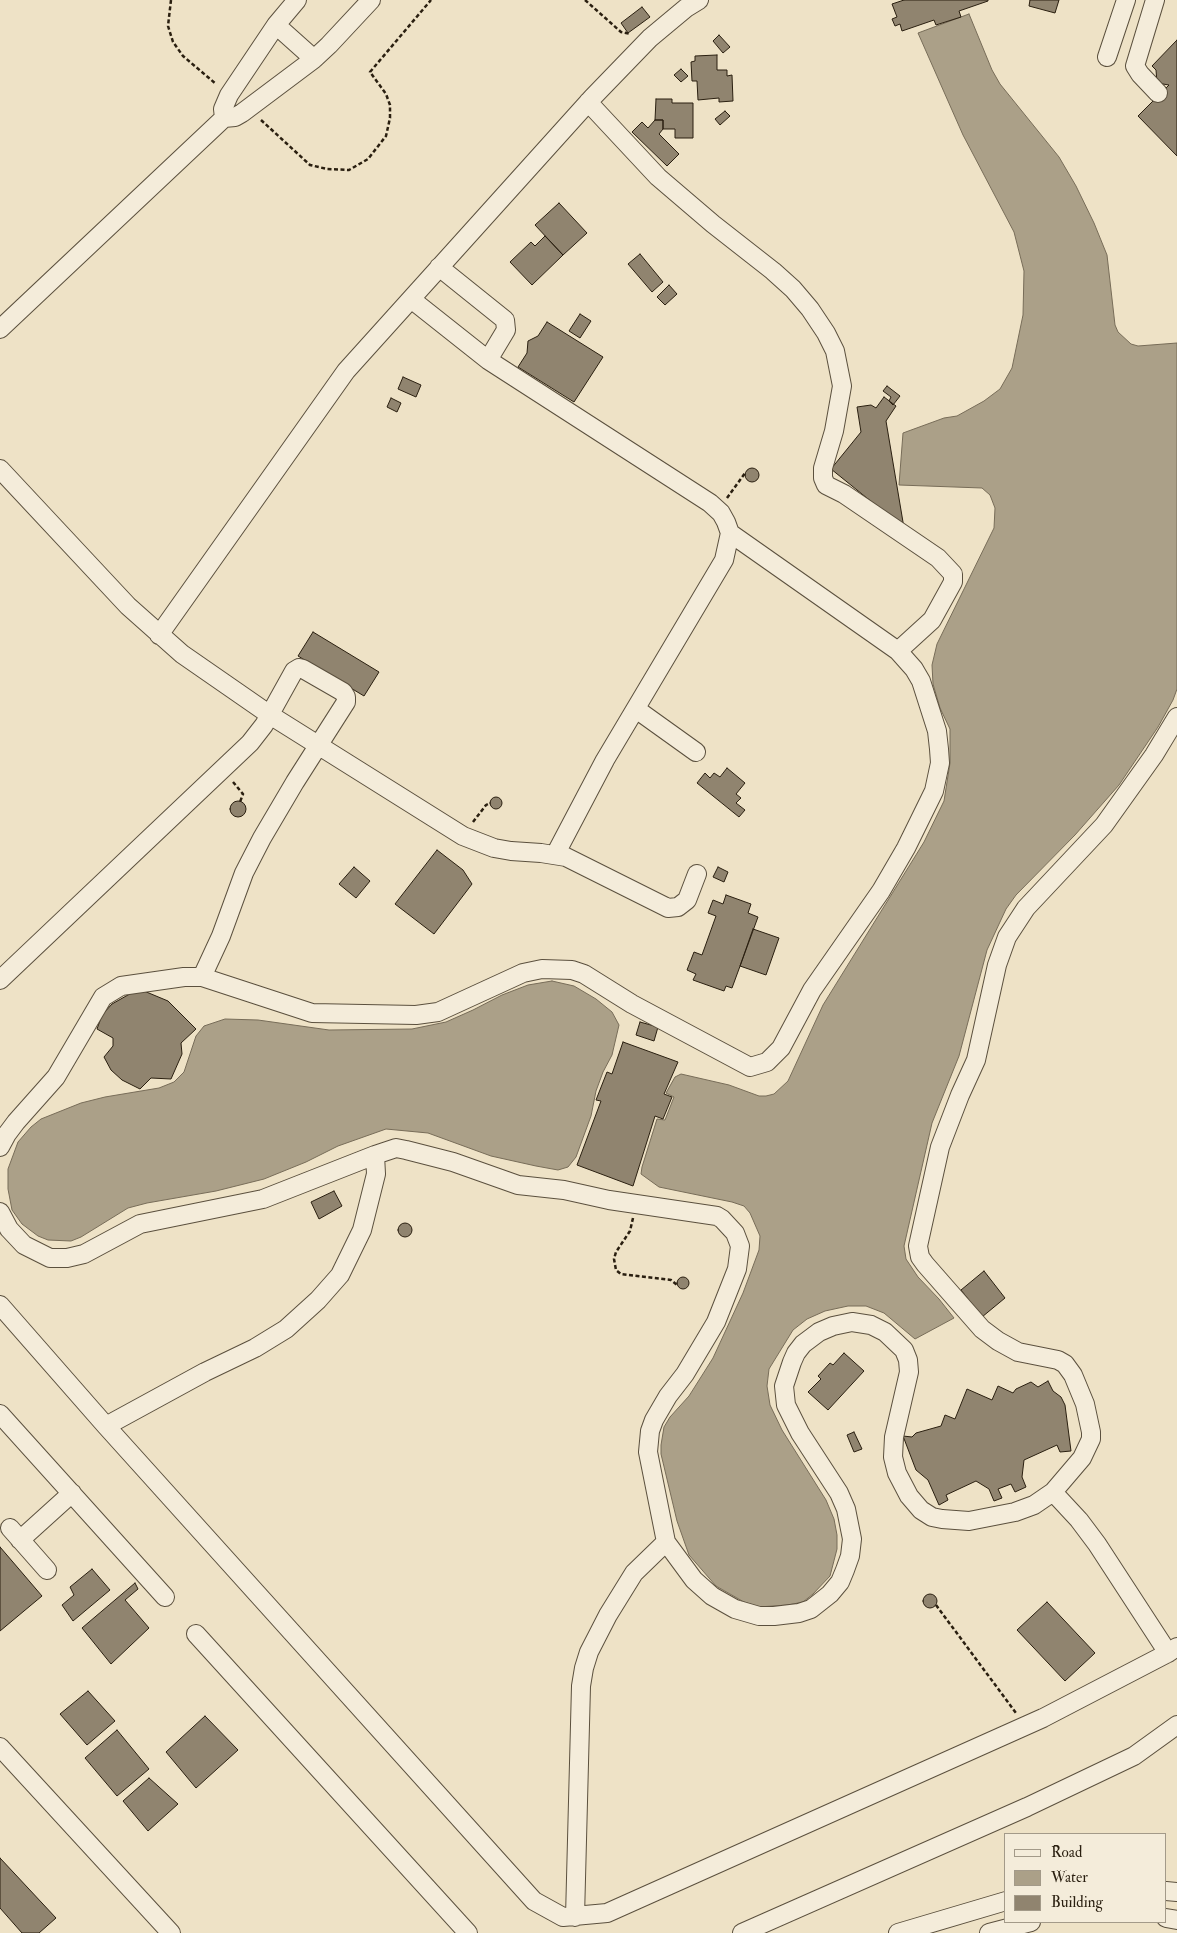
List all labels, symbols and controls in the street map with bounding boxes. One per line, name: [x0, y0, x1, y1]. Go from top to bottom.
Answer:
legend: [1004, 1833, 1167, 1923]
text: Road: [1051, 1843, 1082, 1862]
text: Water: [1051, 1868, 1088, 1887]
text: Building: [1051, 1893, 1103, 1912]

